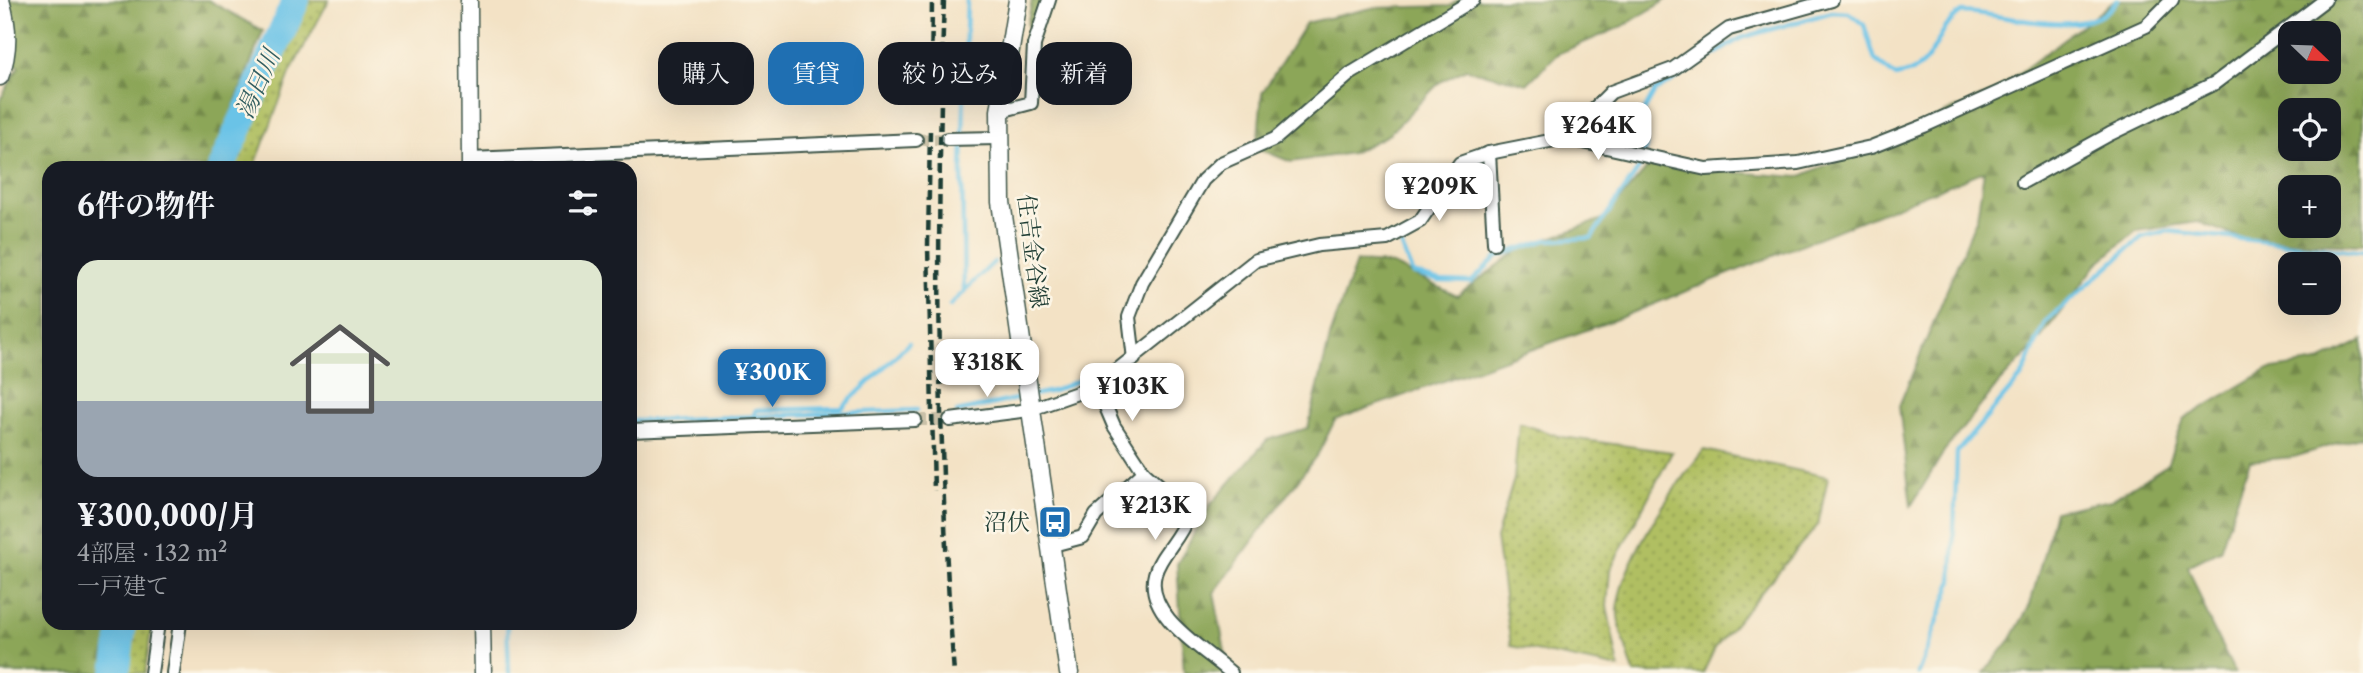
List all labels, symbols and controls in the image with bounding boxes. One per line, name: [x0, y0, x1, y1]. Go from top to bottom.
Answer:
north arrow: [2278, 21, 2342, 84]
map controls: [2278, 21, 2341, 315]
water label: 湯日川: [230, 42, 287, 123]
chip: 購入: [658, 42, 754, 105]
chip: 賃貸: [768, 42, 864, 105]
chip: 絞り込み: [878, 42, 1022, 105]
chip: 新着: [1036, 42, 1132, 105]
button: locate: [2278, 98, 2341, 161]
pin: ¥264K: [1549, 102, 1647, 162]
text: ¥264K: [1560, 111, 1636, 139]
pin: ¥209K: [1390, 164, 1488, 223]
text: ¥209K: [1401, 172, 1477, 200]
button: +: [2278, 175, 2341, 238]
icon: filters: [564, 184, 602, 222]
text: 6件の物件: [77, 187, 215, 224]
street label: 住吉金谷線: [1012, 192, 1054, 310]
button: −: [2278, 252, 2341, 315]
icon: home: [277, 306, 403, 432]
pin: ¥318K: [938, 340, 1036, 399]
text: ¥318K: [951, 348, 1023, 376]
pin: ¥300K: [723, 350, 821, 409]
text: ¥300K: [734, 358, 810, 386]
pin: ¥103K: [1083, 364, 1181, 423]
text: ¥103K: [1096, 372, 1168, 400]
pin: ¥213K: [1106, 482, 1204, 542]
text: ¥213K: [1119, 491, 1191, 519]
text: ¥300,000/月: [77, 497, 258, 534]
bus stop icon: 沼伏: [1036, 503, 1074, 541]
place label: 沼伏: [984, 508, 1030, 536]
text: 4部屋 · 132 m²: [77, 539, 228, 567]
text: 一戸建て: [77, 572, 169, 600]

